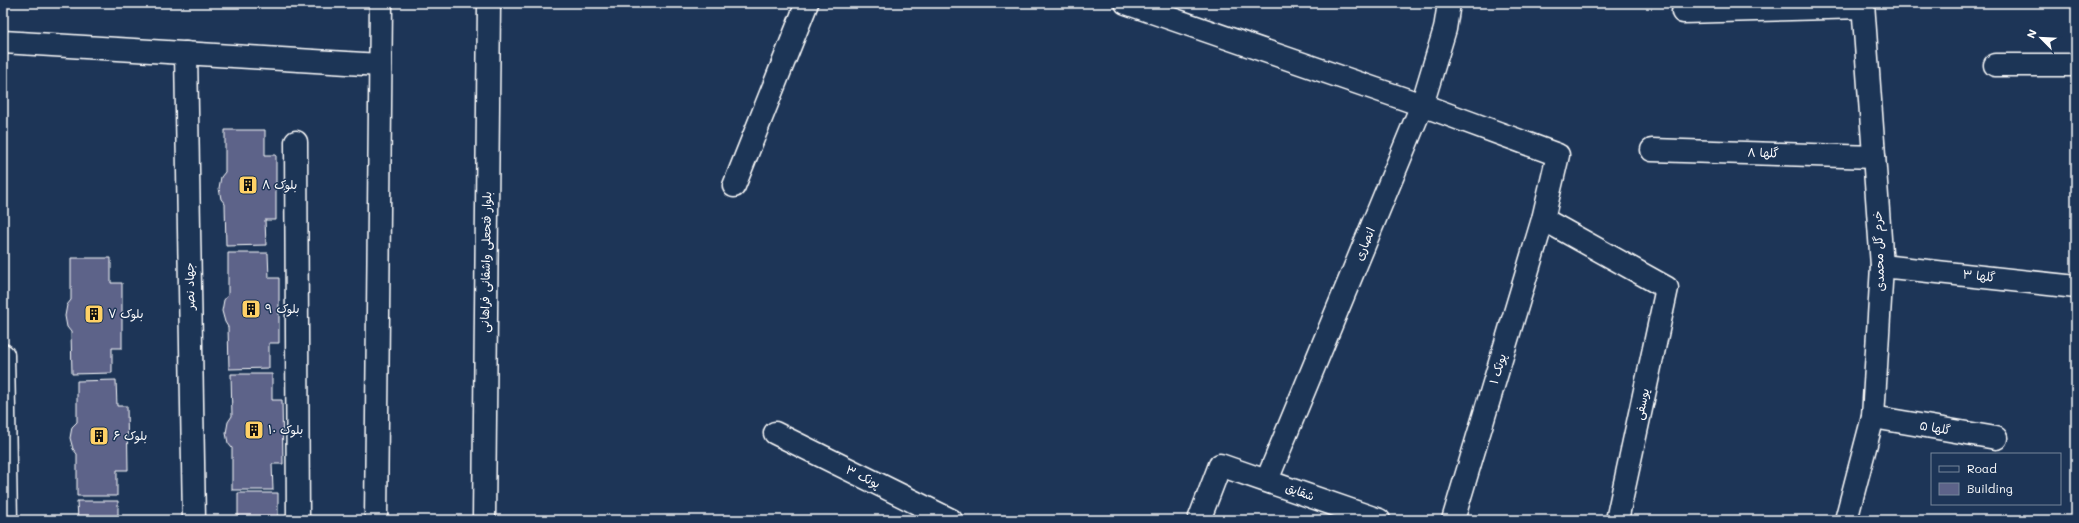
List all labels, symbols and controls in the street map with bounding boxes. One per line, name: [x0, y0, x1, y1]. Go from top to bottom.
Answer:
north arrow: [2021, 18, 2061, 58]
text: N: [2023, 27, 2040, 41]
street label: گلها ۸: [1747, 143, 1779, 161]
building icon: بلوک ۸: [237, 174, 259, 196]
place label: بلوک ۸: [262, 176, 297, 193]
street label: بلوار فتحعلی واشقانی فراهانی: [476, 191, 495, 333]
street label: خرم گل محمدی: [1869, 210, 1889, 292]
street label: انصاری: [1350, 224, 1378, 263]
street label: جهاد نصر: [181, 262, 198, 311]
street label: گلها ۳: [1962, 265, 1996, 285]
building icon: بلوک ۹: [240, 298, 262, 320]
place label: بلوک ۹: [265, 300, 299, 317]
building icon: بلوک ۷: [83, 303, 105, 325]
place label: بلوک ۷: [108, 305, 143, 322]
street label: پونک ۱: [1485, 351, 1510, 386]
street label: یوسفی: [1630, 387, 1653, 421]
street label: گلها ۵: [1918, 416, 1952, 438]
building icon: بلوک ۱۰: [243, 419, 265, 441]
place label: بلوک ۱۰: [268, 421, 303, 438]
building icon: بلوک ۶: [88, 425, 110, 447]
place label: بلوک ۶: [113, 427, 147, 444]
legend: [1931, 453, 2061, 505]
text: Road: [1967, 460, 1997, 476]
street label: پونک ۳: [843, 461, 883, 492]
street label: شقایق: [1284, 478, 1317, 504]
text: Building: [1967, 480, 2013, 496]

